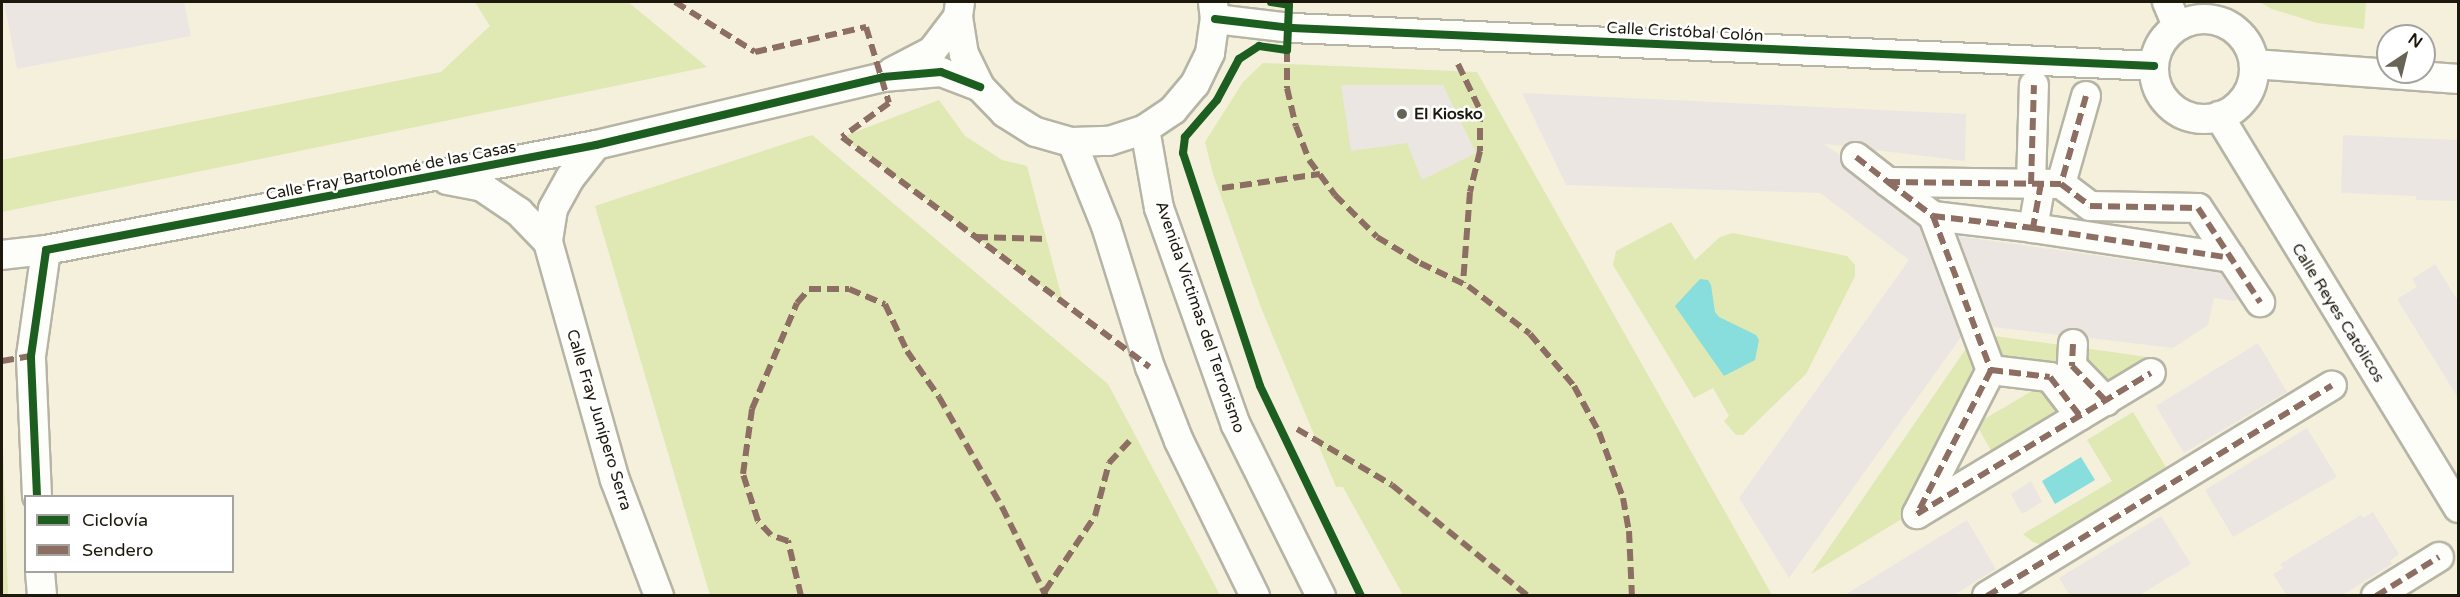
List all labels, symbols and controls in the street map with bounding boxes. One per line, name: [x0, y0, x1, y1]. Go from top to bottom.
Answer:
street label: Calle Cristóbal Colón: [1606, 18, 1764, 46]
north arrow: [2376, 24, 2436, 84]
text: N: [2404, 29, 2426, 53]
place label: El Kiosko: [1414, 104, 1483, 124]
marker: El Kiosko: [1395, 107, 1409, 121]
street label: Calle Fray Bartolomé de las Casas: [264, 137, 518, 205]
street label: Avenida Víctimas del Terrorismo: [1151, 199, 1249, 435]
street label: Calle Reyes Católicos: [2287, 240, 2389, 386]
street label: Calle Fray Junípero Serra: [562, 327, 636, 513]
legend: [24, 495, 234, 573]
text: Ciclovía: [82, 509, 148, 531]
text: Sendero: [82, 539, 153, 561]

